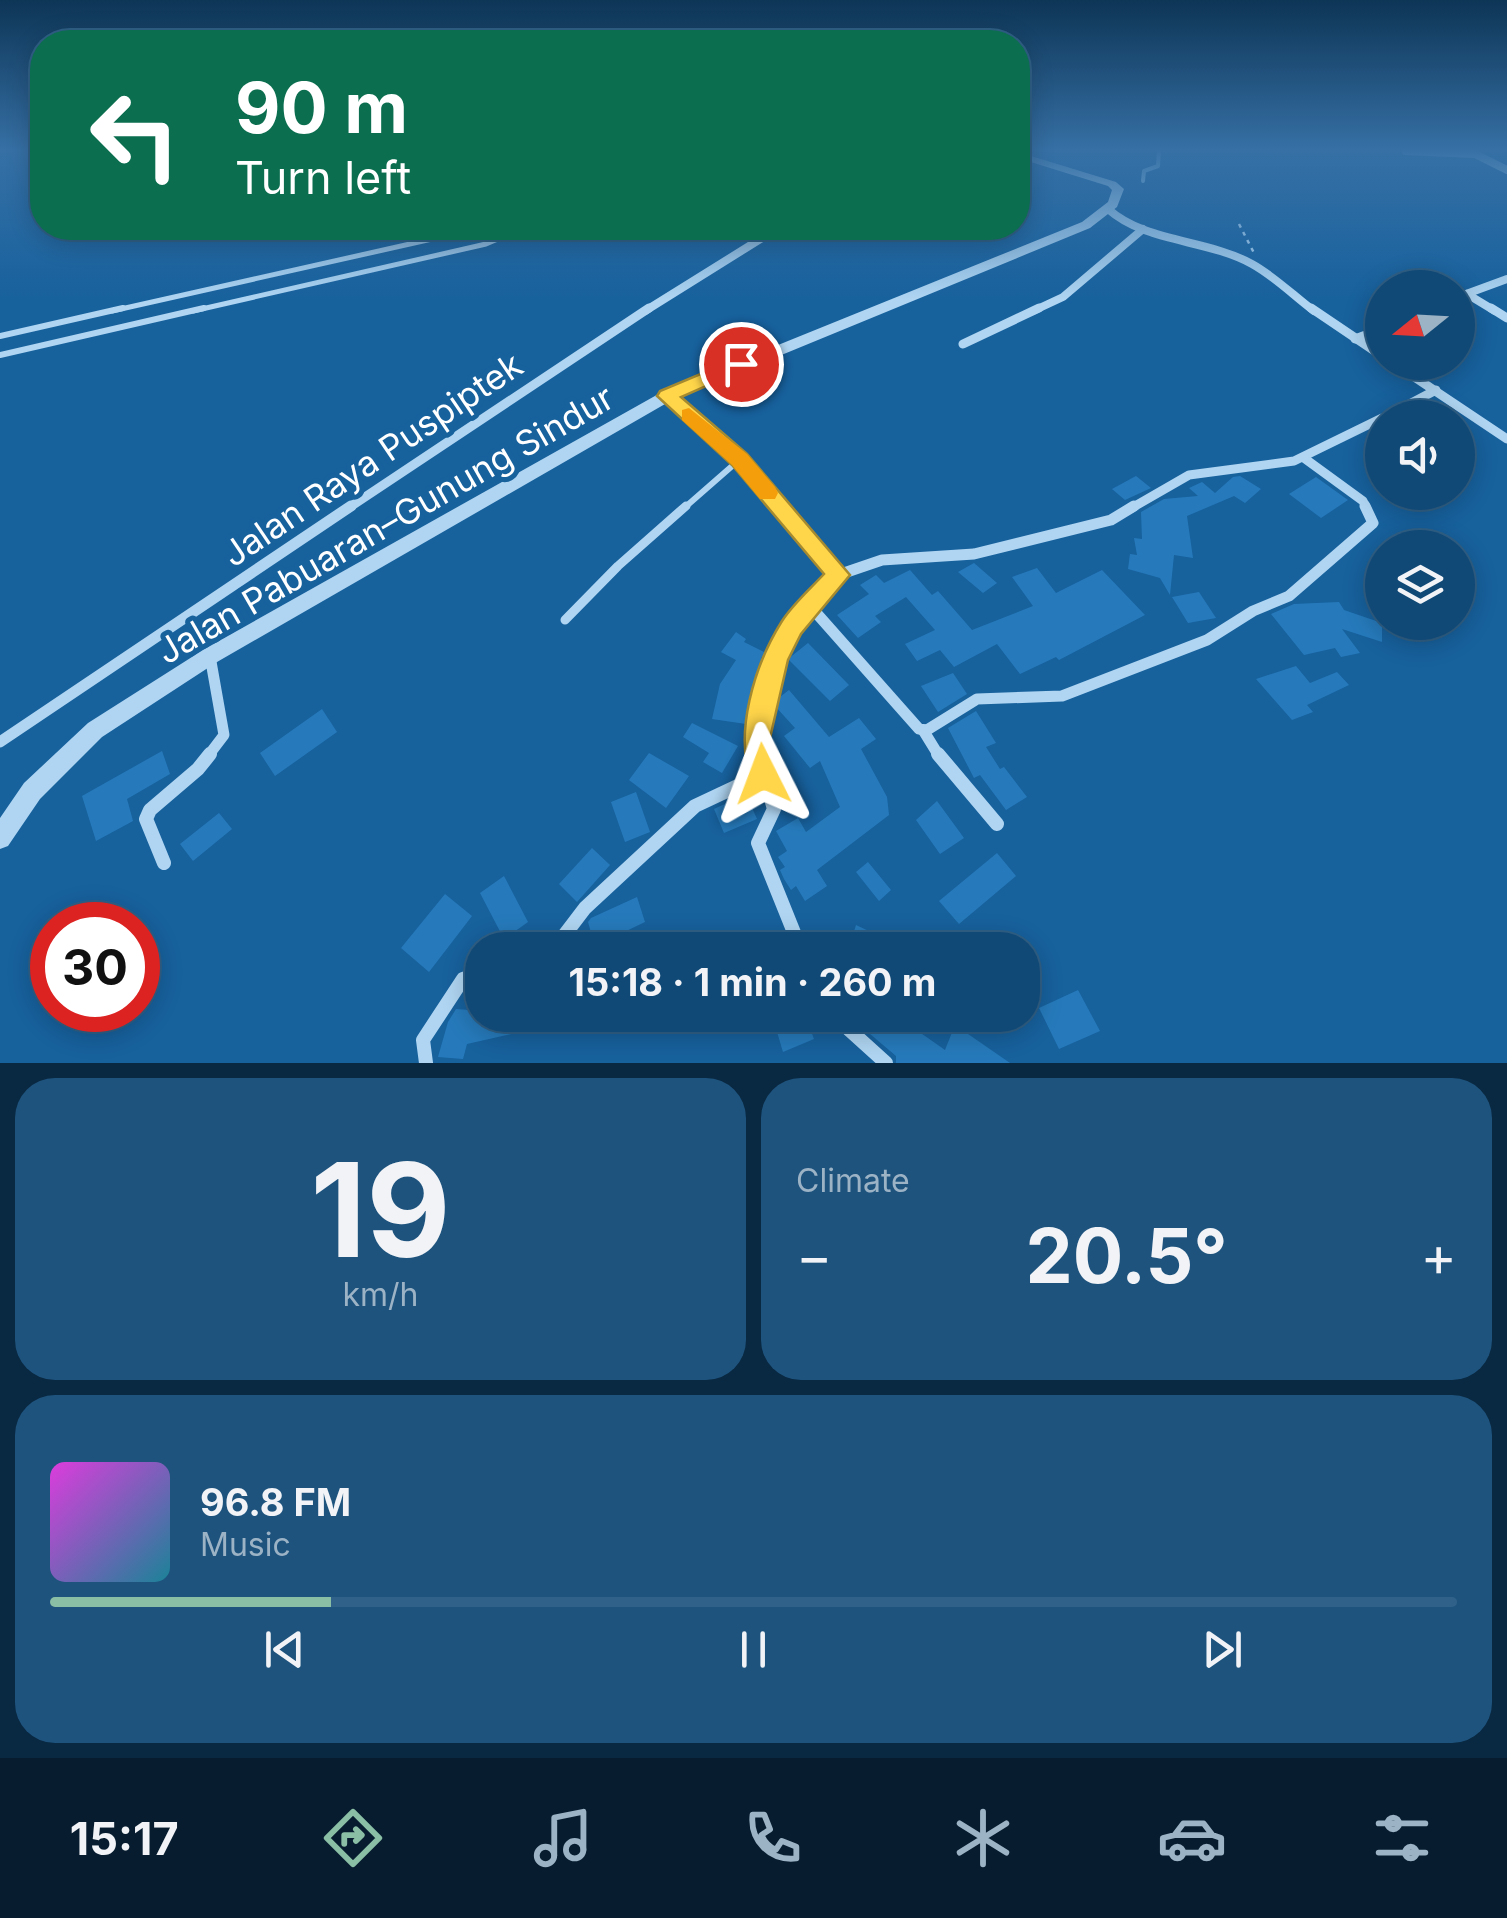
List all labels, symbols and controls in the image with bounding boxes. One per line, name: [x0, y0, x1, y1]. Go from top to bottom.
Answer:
text: 90 m: [235, 65, 408, 150]
icon: left: [70, 70, 200, 200]
text: Turn left: [235, 150, 411, 205]
north arrow: [1365, 270, 1475, 380]
map controls: [1365, 270, 1475, 640]
pin: [699, 322, 784, 407]
icon: arrive: [714, 337, 769, 392]
street label: Jalan Raya Puspiptek: [214, 343, 530, 575]
street label: Jalan Pabuaran–Gunung Sindur: [149, 376, 621, 672]
button: sound: [1365, 400, 1475, 510]
button: layers: [1365, 530, 1475, 640]
position arrow: [711, 722, 815, 826]
speed limit sign: 30: [30, 902, 160, 1032]
text: 15:18 · 1 min · 260 m: [569, 959, 936, 1005]
text: 19: [310, 1131, 451, 1288]
text: Climate: [796, 1161, 910, 1200]
text: 20.5°: [1025, 1210, 1228, 1301]
text: −: [796, 1223, 832, 1289]
text: +: [1421, 1223, 1457, 1289]
text: km/h: [342, 1275, 419, 1314]
text: 96.8 FM: [200, 1479, 351, 1525]
text: Music: [200, 1525, 291, 1564]
icon: previous: [257, 1622, 312, 1677]
icon: pause: [726, 1622, 781, 1677]
icon: next: [1195, 1622, 1250, 1677]
icon: directions: [318, 1803, 388, 1873]
icon: music: [528, 1803, 598, 1873]
icon: phone: [738, 1803, 808, 1873]
icon: climate: [948, 1803, 1018, 1873]
icon: car: [1157, 1803, 1227, 1873]
icon: filters: [1367, 1803, 1437, 1873]
text: 15:17: [70, 1811, 179, 1866]

